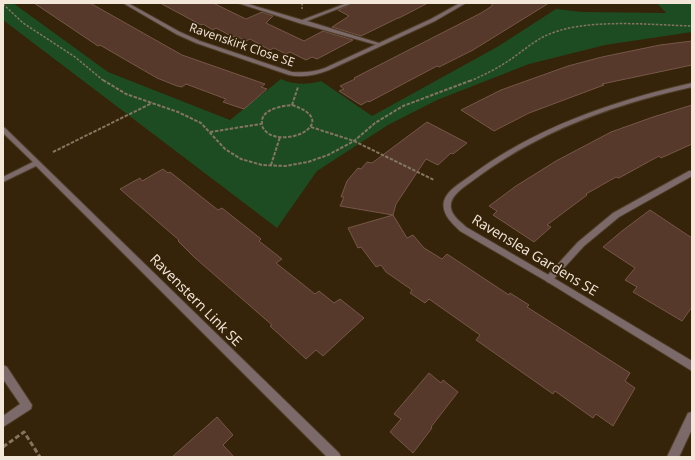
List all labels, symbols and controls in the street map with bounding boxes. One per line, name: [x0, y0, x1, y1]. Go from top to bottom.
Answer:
street label: Ravenskirk Close SE: [187, 19, 297, 71]
street label: Ravenslea Gardens SE: [469, 209, 602, 300]
street label: Ravenstern Link SE: [146, 249, 247, 350]

